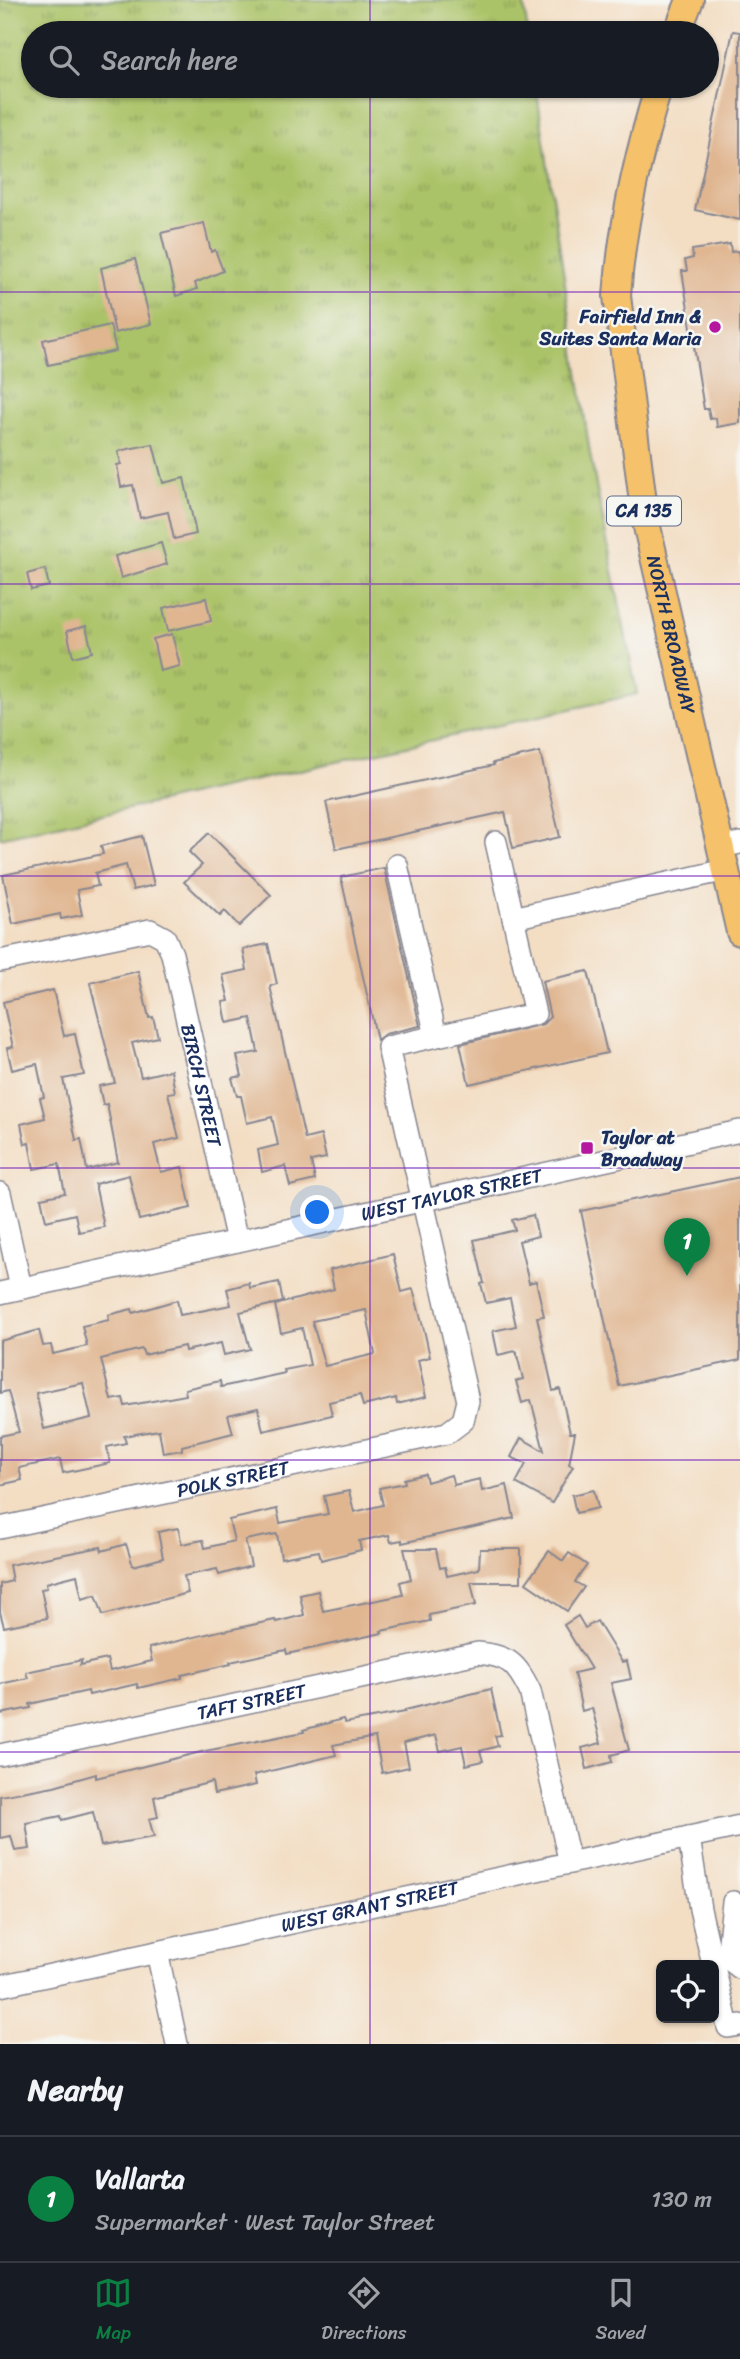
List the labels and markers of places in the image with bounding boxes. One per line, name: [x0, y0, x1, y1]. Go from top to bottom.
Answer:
place label: Fairfield Inn & Suites Santa Maria: [539, 300, 701, 355]
marker: Fairfield Inn & Suites Santa Maria: [707, 319, 723, 335]
place label: Taylor at Broadway: [601, 1121, 684, 1176]
marker: Taylor at Broadway: [579, 1140, 595, 1156]
pin: 1: [664, 1218, 710, 1276]

